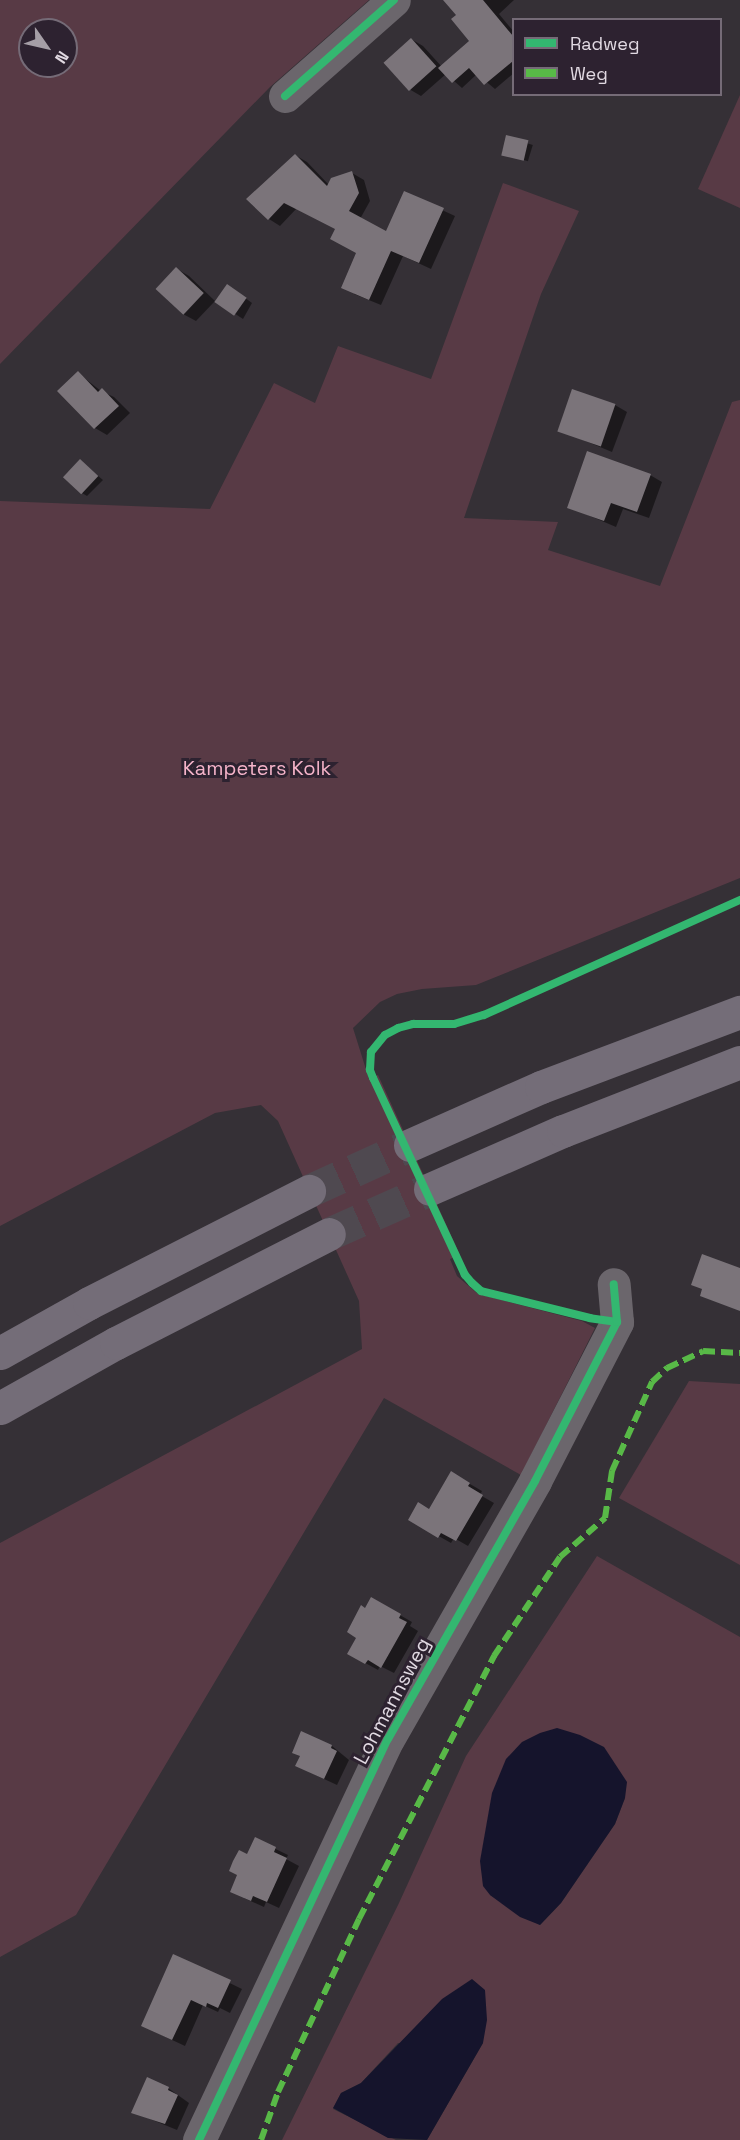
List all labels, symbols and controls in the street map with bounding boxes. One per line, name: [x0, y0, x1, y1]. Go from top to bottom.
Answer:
north arrow: [18, 18, 78, 78]
legend: [512, 18, 722, 96]
text: Radweg: [570, 32, 640, 55]
text: N: [50, 47, 73, 68]
text: Weg: [570, 62, 608, 85]
park label: Kampeters Kolk: [183, 756, 331, 780]
street label: Lohmannsweg: [349, 1634, 435, 1768]

